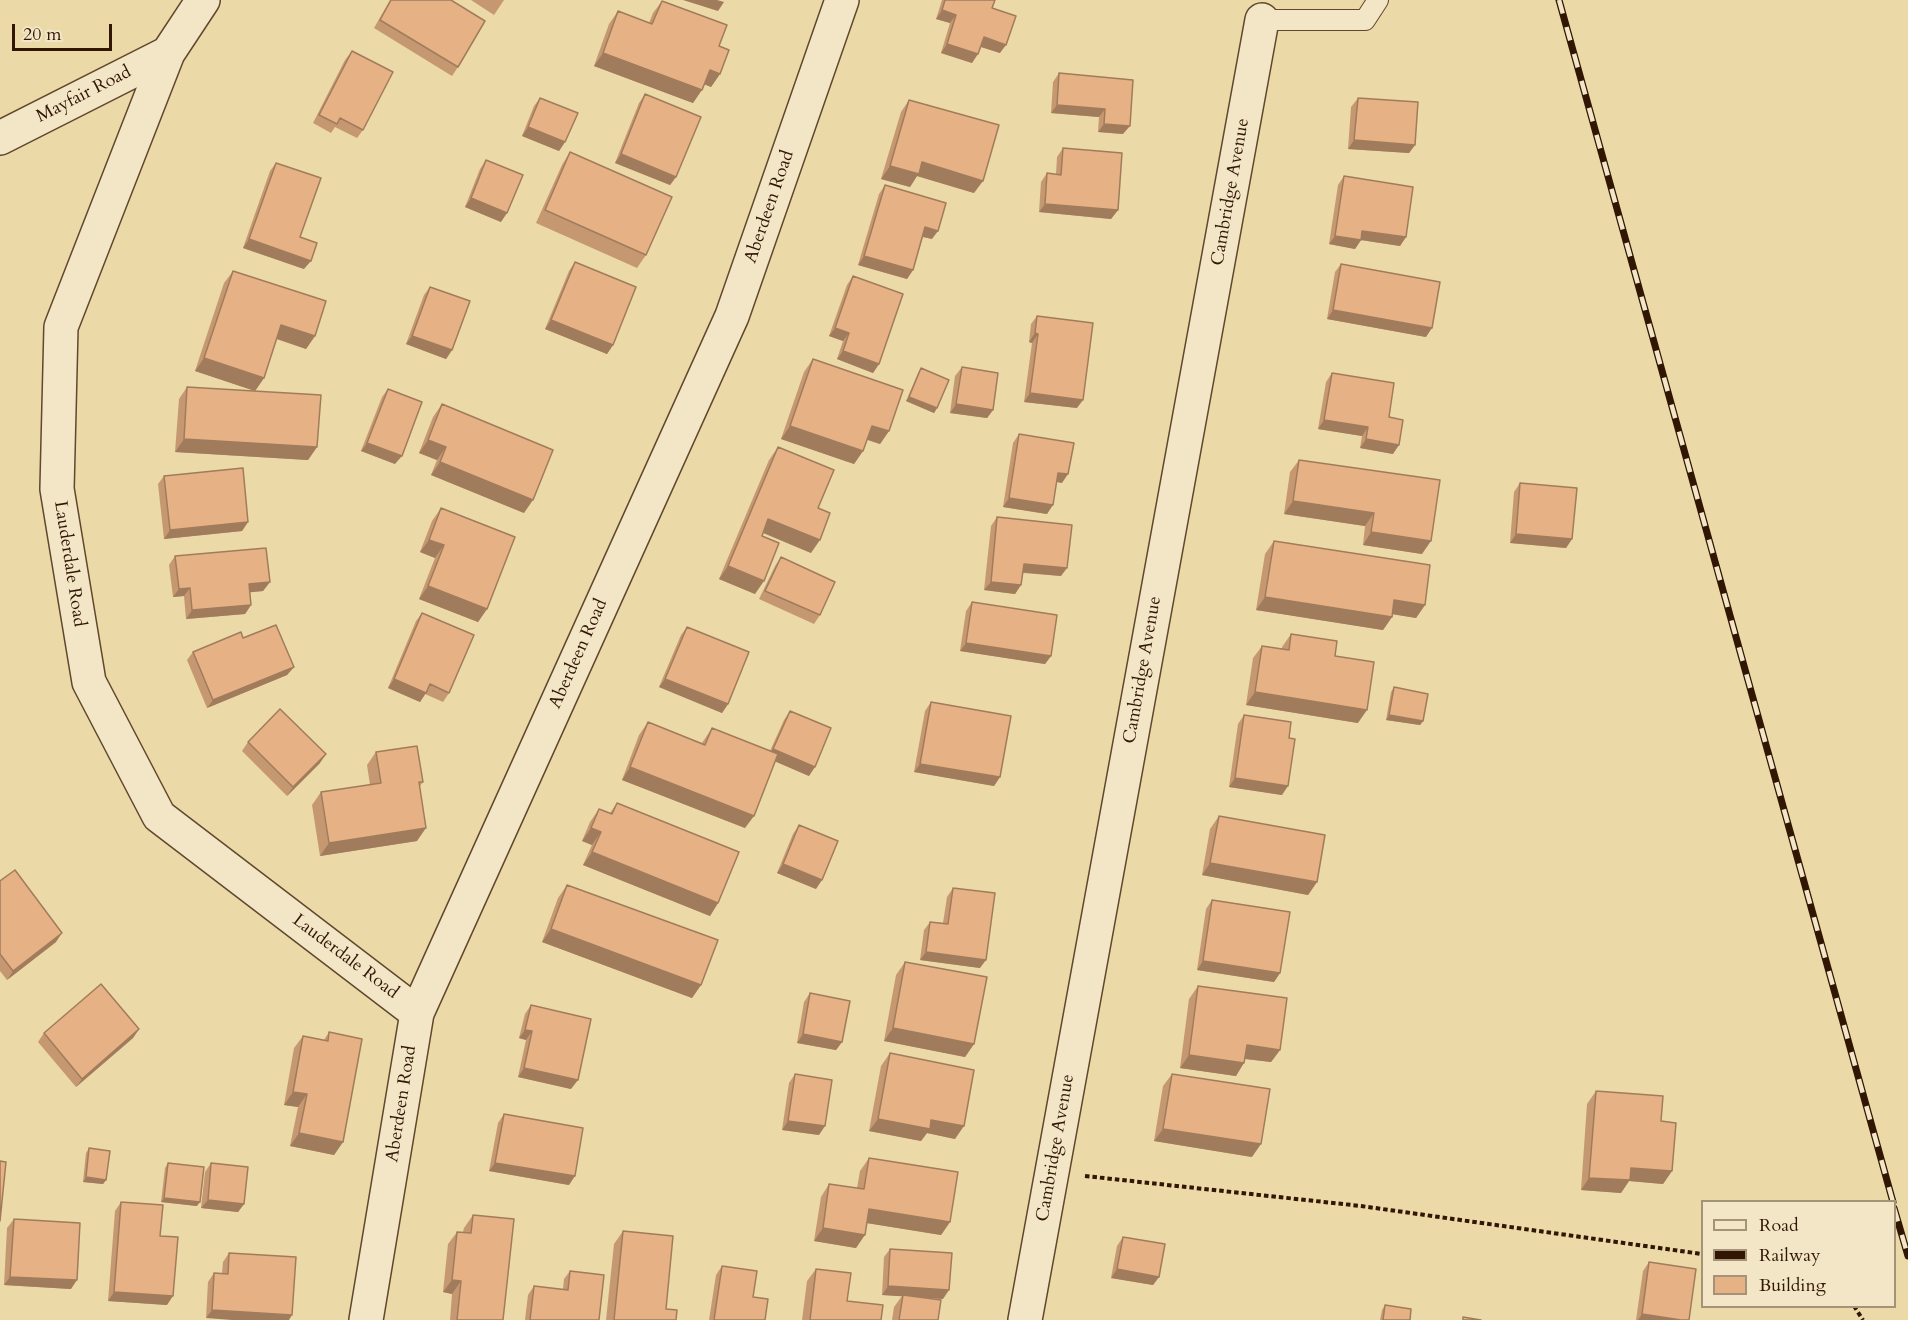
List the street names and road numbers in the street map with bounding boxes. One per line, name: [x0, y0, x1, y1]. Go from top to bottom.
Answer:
street label: Mayfair Road: [33, 62, 135, 128]
street label: Cambridge Avenue: [1207, 117, 1255, 267]
street label: Aberdeen Road: [741, 148, 799, 266]
street label: Lauderdale Road: [48, 499, 90, 629]
street label: Cambridge Avenue: [1119, 595, 1167, 745]
street label: Aberdeen Road: [545, 596, 613, 712]
street label: Lauderdale Road: [288, 910, 402, 1004]
street label: Aberdeen Road: [382, 1044, 422, 1164]
street label: Cambridge Avenue: [1032, 1073, 1080, 1223]

